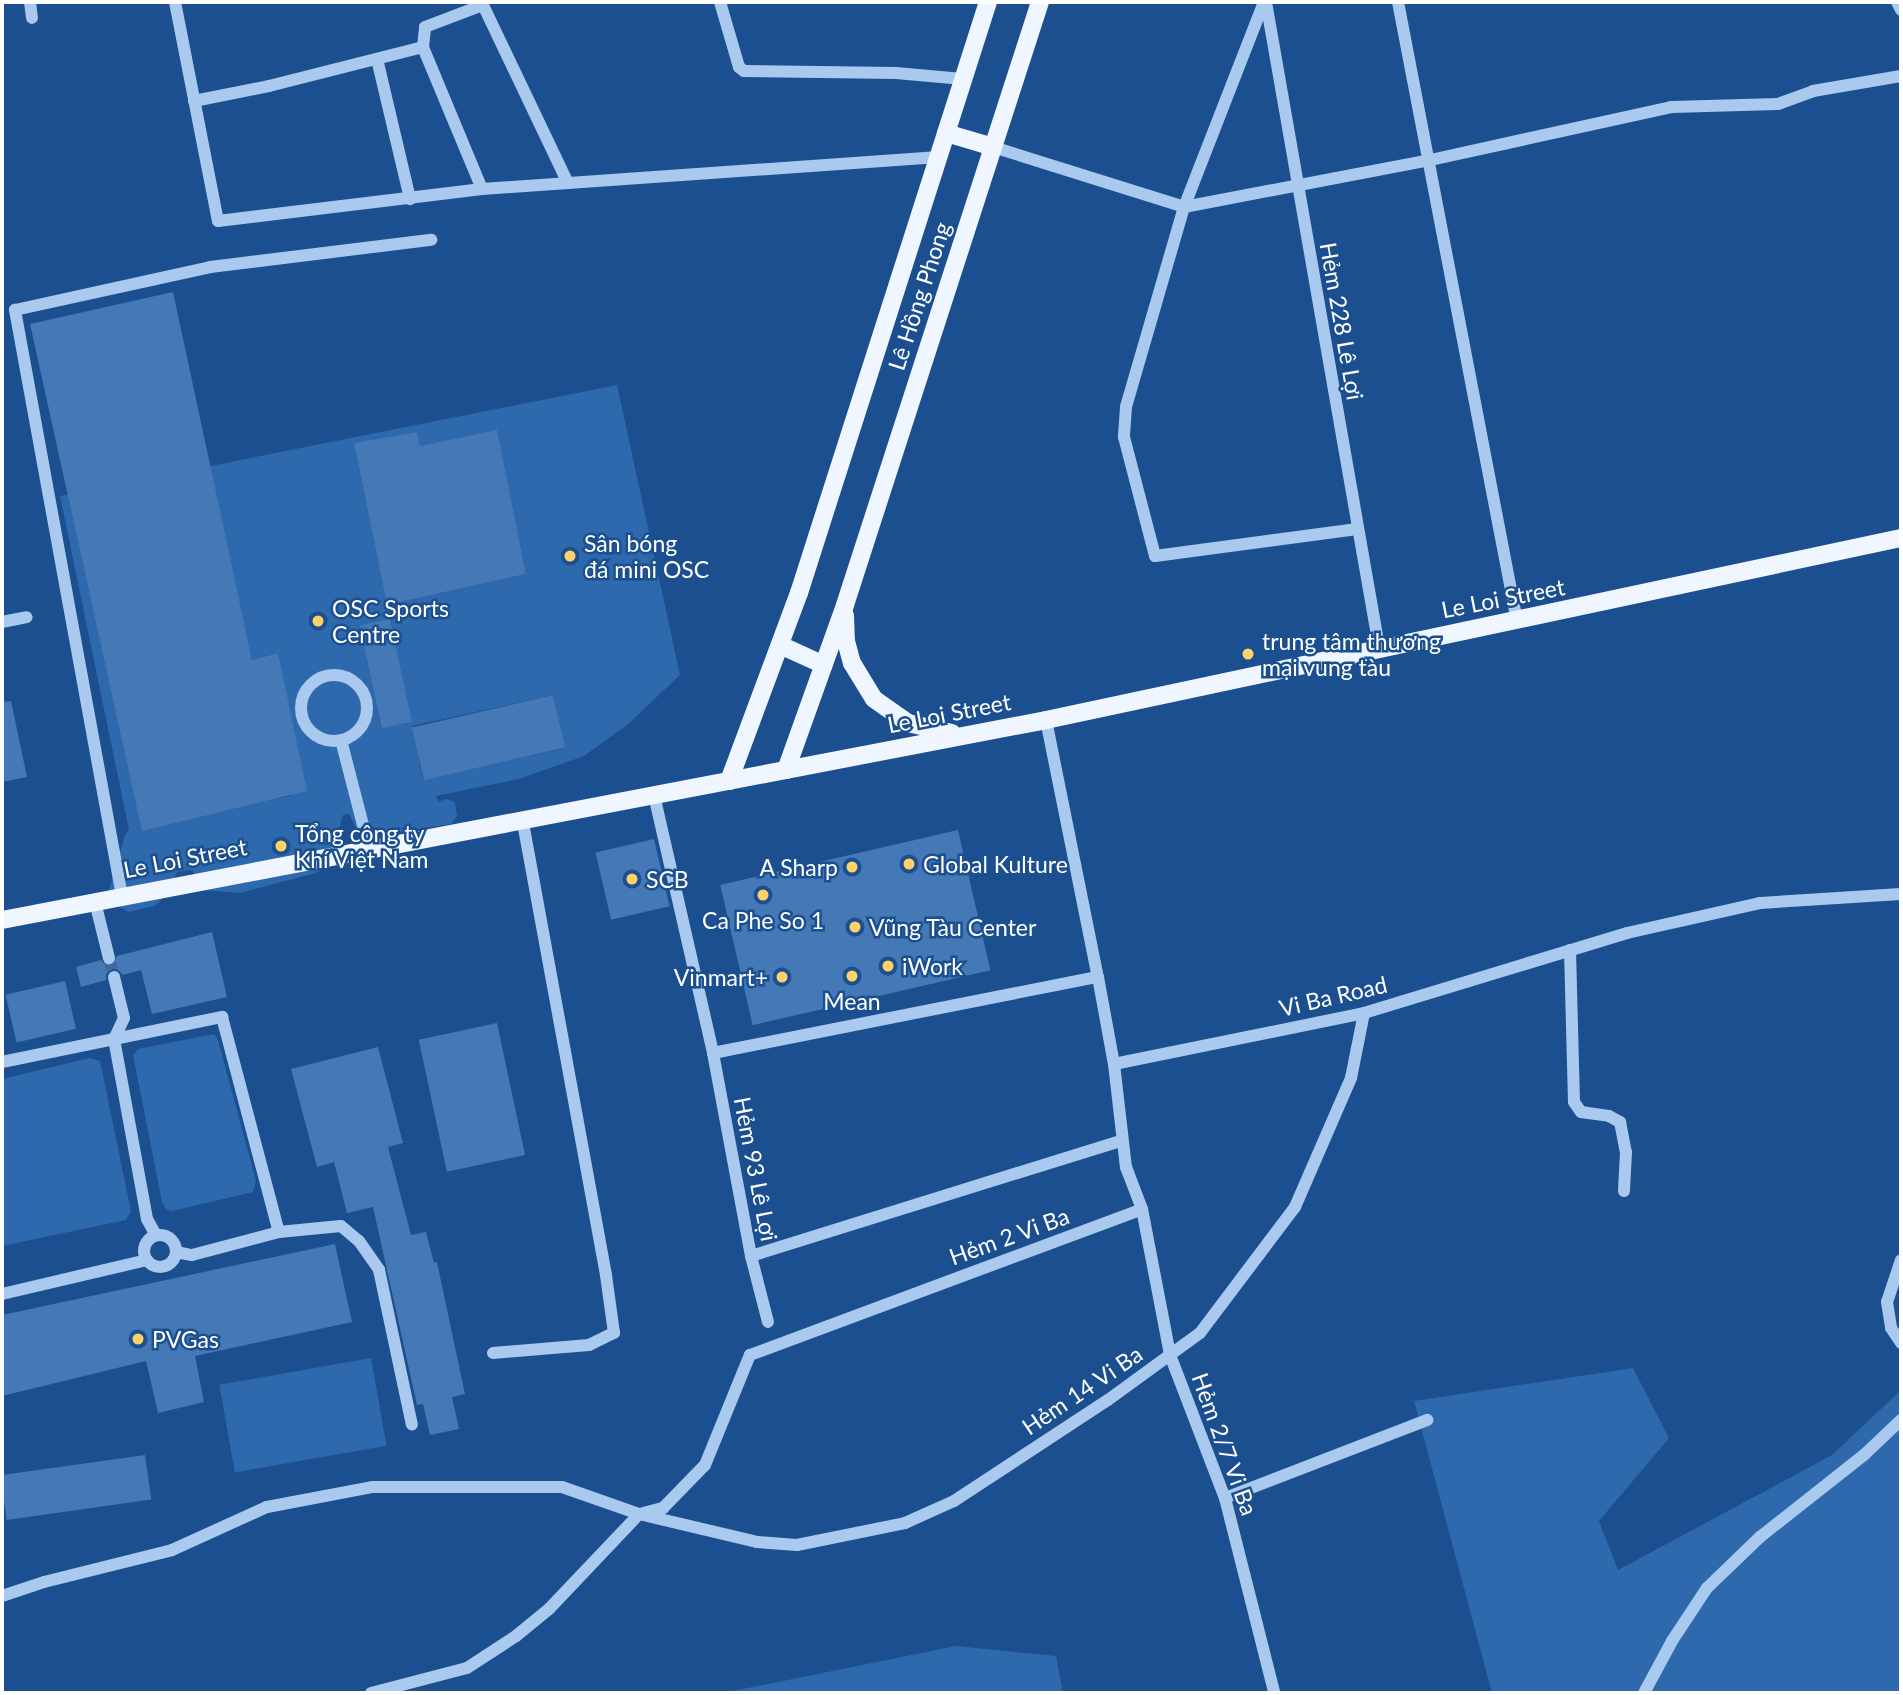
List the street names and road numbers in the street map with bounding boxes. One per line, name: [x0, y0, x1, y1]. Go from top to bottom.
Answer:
street label: Lê Hồng Phong: [882, 218, 956, 374]
street label: Hẻm 228 Lê Lợi: [1315, 240, 1369, 402]
street label: Le Loi Street: [1439, 573, 1567, 623]
street label: Le Loi Street: [885, 688, 1013, 738]
street label: Le Loi Street: [121, 833, 249, 883]
street label: Vi Ba Road: [1276, 970, 1390, 1022]
street label: Hẻm 93 Lê Lợi: [728, 1095, 784, 1243]
street label: Hẻm 2 Vi Ba: [945, 1201, 1073, 1271]
street label: Hẻm 14 Vi Ba: [1016, 1339, 1148, 1441]
street label: Hẻm 2/7 Vi Ba: [1186, 1369, 1264, 1519]

